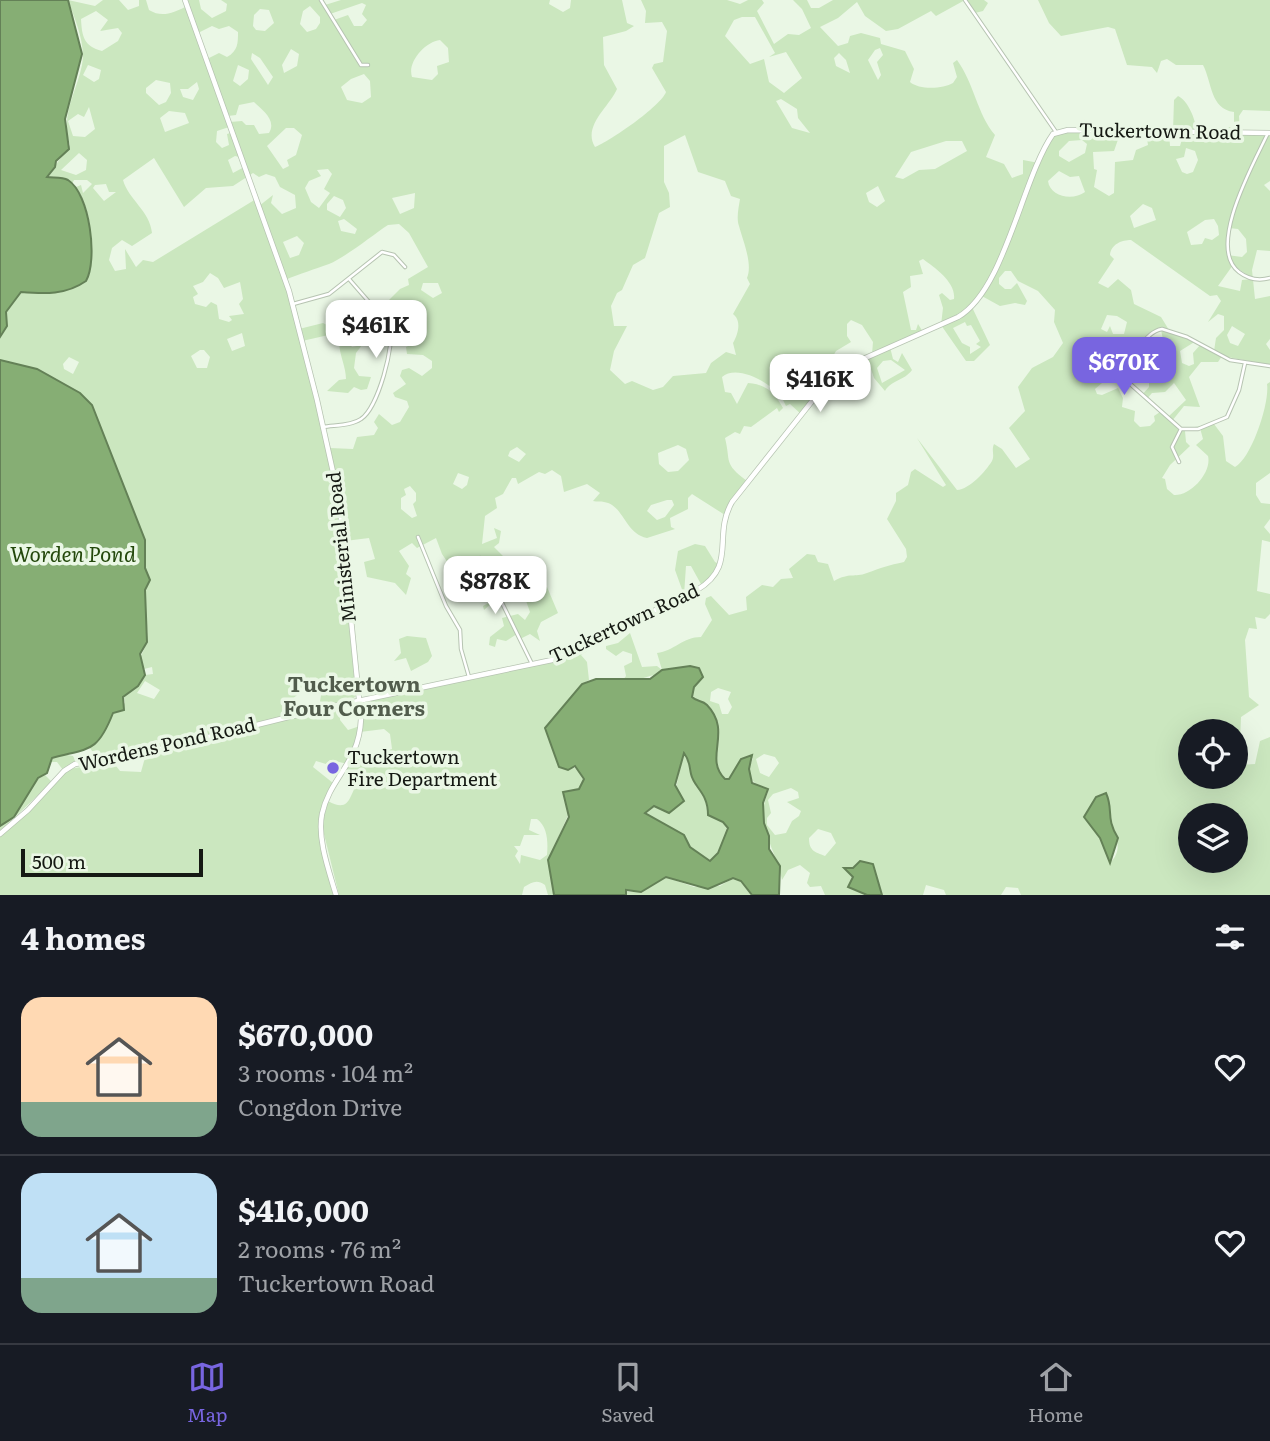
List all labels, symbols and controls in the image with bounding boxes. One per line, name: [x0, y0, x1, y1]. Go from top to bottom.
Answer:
street label: Tuckertown Road: [1079, 115, 1242, 145]
pin: $461K: [327, 300, 425, 360]
text: $461K: [342, 306, 410, 340]
pin: $670K: [1075, 338, 1173, 397]
text: $670K: [1088, 343, 1160, 377]
pin: $416K: [771, 354, 869, 414]
text: $416K: [786, 360, 854, 394]
street label: Ministerial Road: [318, 470, 362, 624]
water label: Worden Pond: [10, 537, 136, 568]
pin: $878K: [446, 556, 544, 616]
text: $878K: [460, 562, 530, 596]
street label: Tuckertown Road: [544, 575, 703, 669]
district label: Tuckertown Four Corners: [283, 667, 425, 722]
street label: Wordens Pond Road: [75, 709, 258, 777]
map controls: [1178, 719, 1248, 873]
button: locate: [1178, 719, 1248, 789]
place label: Tuckertown Fire Department: [347, 742, 498, 792]
marker: Tuckertown Fire Department: [325, 760, 341, 776]
button: layers: [1178, 803, 1248, 873]
scale bar: [21, 846, 203, 878]
text: 500 m: [32, 847, 86, 875]
text: 4 homes: [21, 915, 146, 959]
icon: filters: [1211, 918, 1249, 956]
text: $670,000: [238, 1011, 373, 1055]
icon: home: [77, 1025, 161, 1109]
icon: heart: [1211, 1048, 1249, 1086]
text: 3 rooms · 104 m²: [238, 1055, 413, 1089]
text: Congdon Drive: [238, 1089, 402, 1123]
text: $416,000: [238, 1187, 369, 1231]
icon: home: [77, 1201, 161, 1285]
icon: heart: [1211, 1224, 1249, 1262]
text: 2 rooms · 76 m²: [238, 1231, 401, 1265]
text: Tuckertown Road: [238, 1265, 435, 1299]
tab: Map: [187, 1358, 227, 1428]
tab: Saved: [601, 1358, 654, 1428]
tab: Home: [1028, 1358, 1083, 1428]

